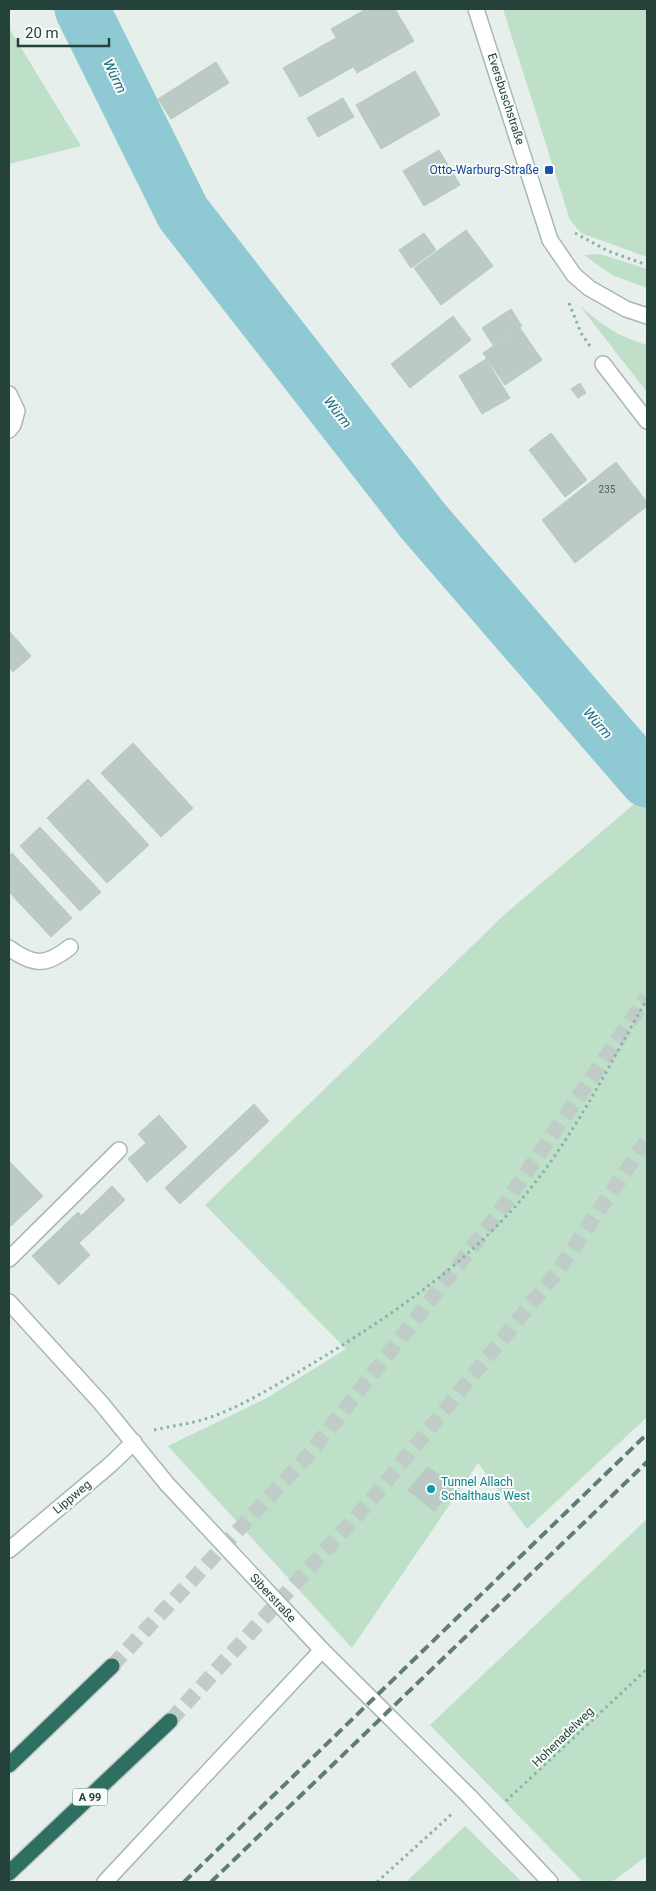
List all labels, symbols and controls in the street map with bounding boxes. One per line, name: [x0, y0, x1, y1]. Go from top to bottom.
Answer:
scale bar: [18, 15, 109, 47]
text: 20 m: [25, 24, 59, 42]
street label: Eversbuschstraße: [485, 51, 527, 147]
water label: Würm: [100, 56, 130, 96]
place label: Otto-Warburg-Straße: [430, 163, 539, 177]
marker: Otto-Warburg-Straße: [543, 164, 555, 176]
water label: Würm: [321, 393, 355, 431]
house number: 235: [599, 484, 616, 495]
water label: Würm: [580, 704, 616, 742]
place label: Tunnel Allach Schalthaus West: [441, 1475, 530, 1503]
street label: Lippweg: [50, 1477, 94, 1517]
marker: Tunnel Allach Schalthaus West: [425, 1483, 437, 1495]
street label: Siberstraße: [247, 1571, 299, 1625]
street label: Hohenadelweg: [529, 1704, 597, 1770]
road number: A 99: [72, 1788, 108, 1805]

